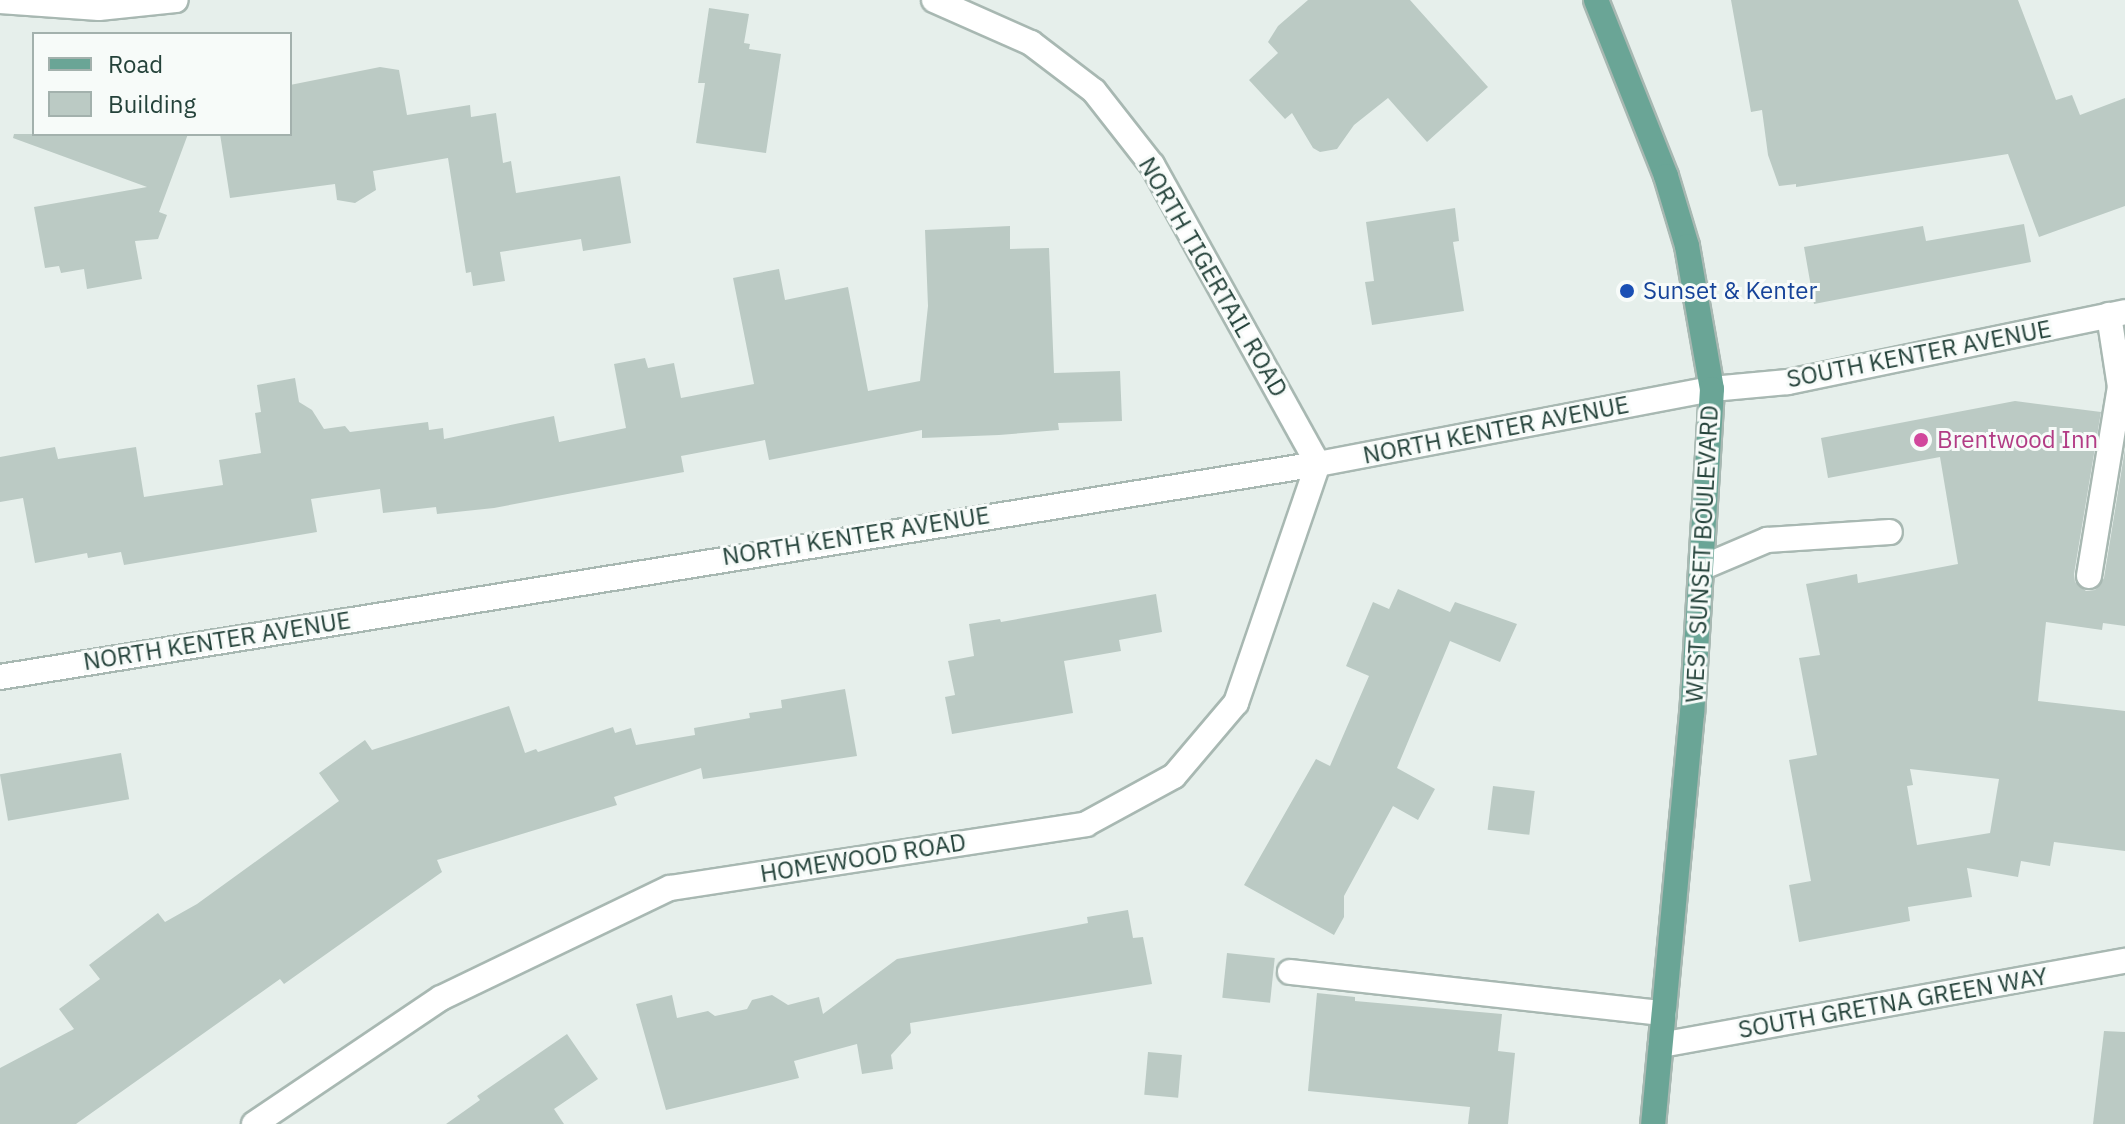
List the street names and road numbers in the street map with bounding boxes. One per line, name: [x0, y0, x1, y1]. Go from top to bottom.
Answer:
street label: NORTH TIGERTAIL ROAD: [1133, 152, 1293, 402]
street label: SOUTH KENTER AVENUE: [1784, 314, 2054, 394]
street label: NORTH KENTER AVENUE: [1361, 390, 1631, 470]
street label: WEST SUNSET BOULEVARD: [1680, 404, 1724, 704]
street label: NORTH KENTER AVENUE: [720, 501, 992, 571]
street label: NORTH KENTER AVENUE: [81, 606, 353, 676]
street label: HOMEWOOD ROAD: [758, 828, 968, 888]
street label: SOUTH GRETNA GREEN WAY: [1736, 962, 2050, 1044]

